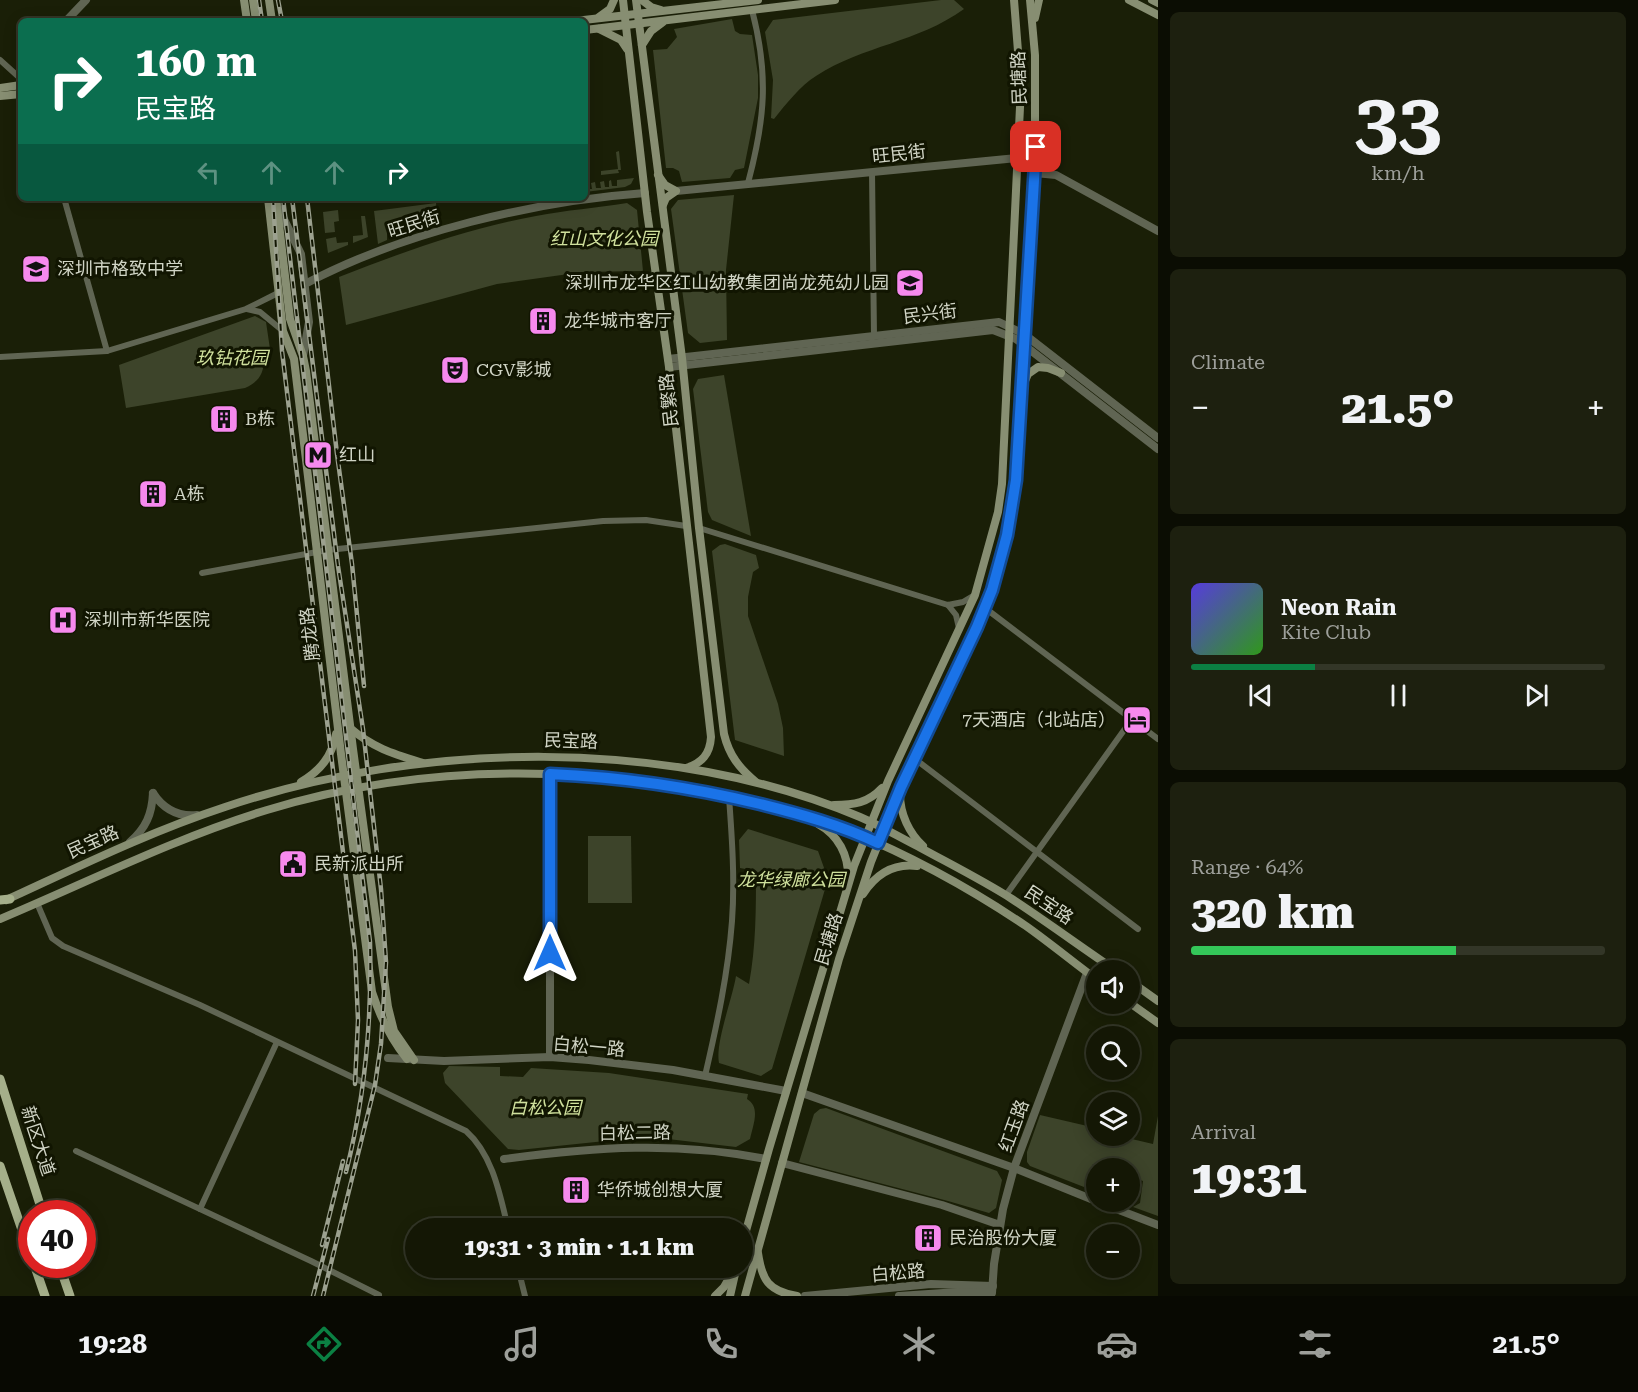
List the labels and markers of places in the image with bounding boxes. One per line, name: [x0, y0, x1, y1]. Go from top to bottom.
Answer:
pin: [1010, 121, 1061, 172]
school or university icon: 深圳市格致中学: [20, 253, 52, 285]
place label: 深圳市格致中学: [57, 258, 183, 279]
school or university icon: 深圳市龙华区红山幼教集团尚龙苑幼儿园: [894, 267, 926, 299]
place label: 深圳市龙华区红山幼教集团尚龙苑幼儿园: [565, 272, 889, 293]
building icon: 龙华城市客厅: [527, 305, 559, 337]
place label: 龙华城市客厅: [564, 310, 672, 331]
theatre icon: CGV影城: [439, 354, 471, 386]
place label: CGV影城: [476, 359, 552, 380]
building icon: B栋: [208, 403, 240, 435]
place label: B栋: [245, 408, 275, 429]
metro station icon: 红山: [302, 439, 334, 471]
place label: 红山: [339, 444, 375, 465]
building icon: A栋: [137, 478, 169, 510]
place label: A栋: [174, 483, 205, 504]
hospital icon: 深圳市新华医院: [47, 604, 79, 636]
place label: 深圳市新华医院: [84, 609, 210, 630]
hotel icon: 7天酒店（北站店）: [1121, 704, 1153, 736]
place label: 7天酒店（北站店）: [962, 709, 1116, 730]
public building icon: 民新派出所: [277, 848, 309, 880]
place label: 民新派出所: [314, 853, 404, 874]
building icon: 华侨城创想大厦: [560, 1174, 592, 1206]
place label: 华侨城创想大厦: [597, 1179, 723, 1200]
building icon: 民治股份大厦: [912, 1222, 944, 1254]
place label: 民治股份大厦: [949, 1227, 1057, 1248]

